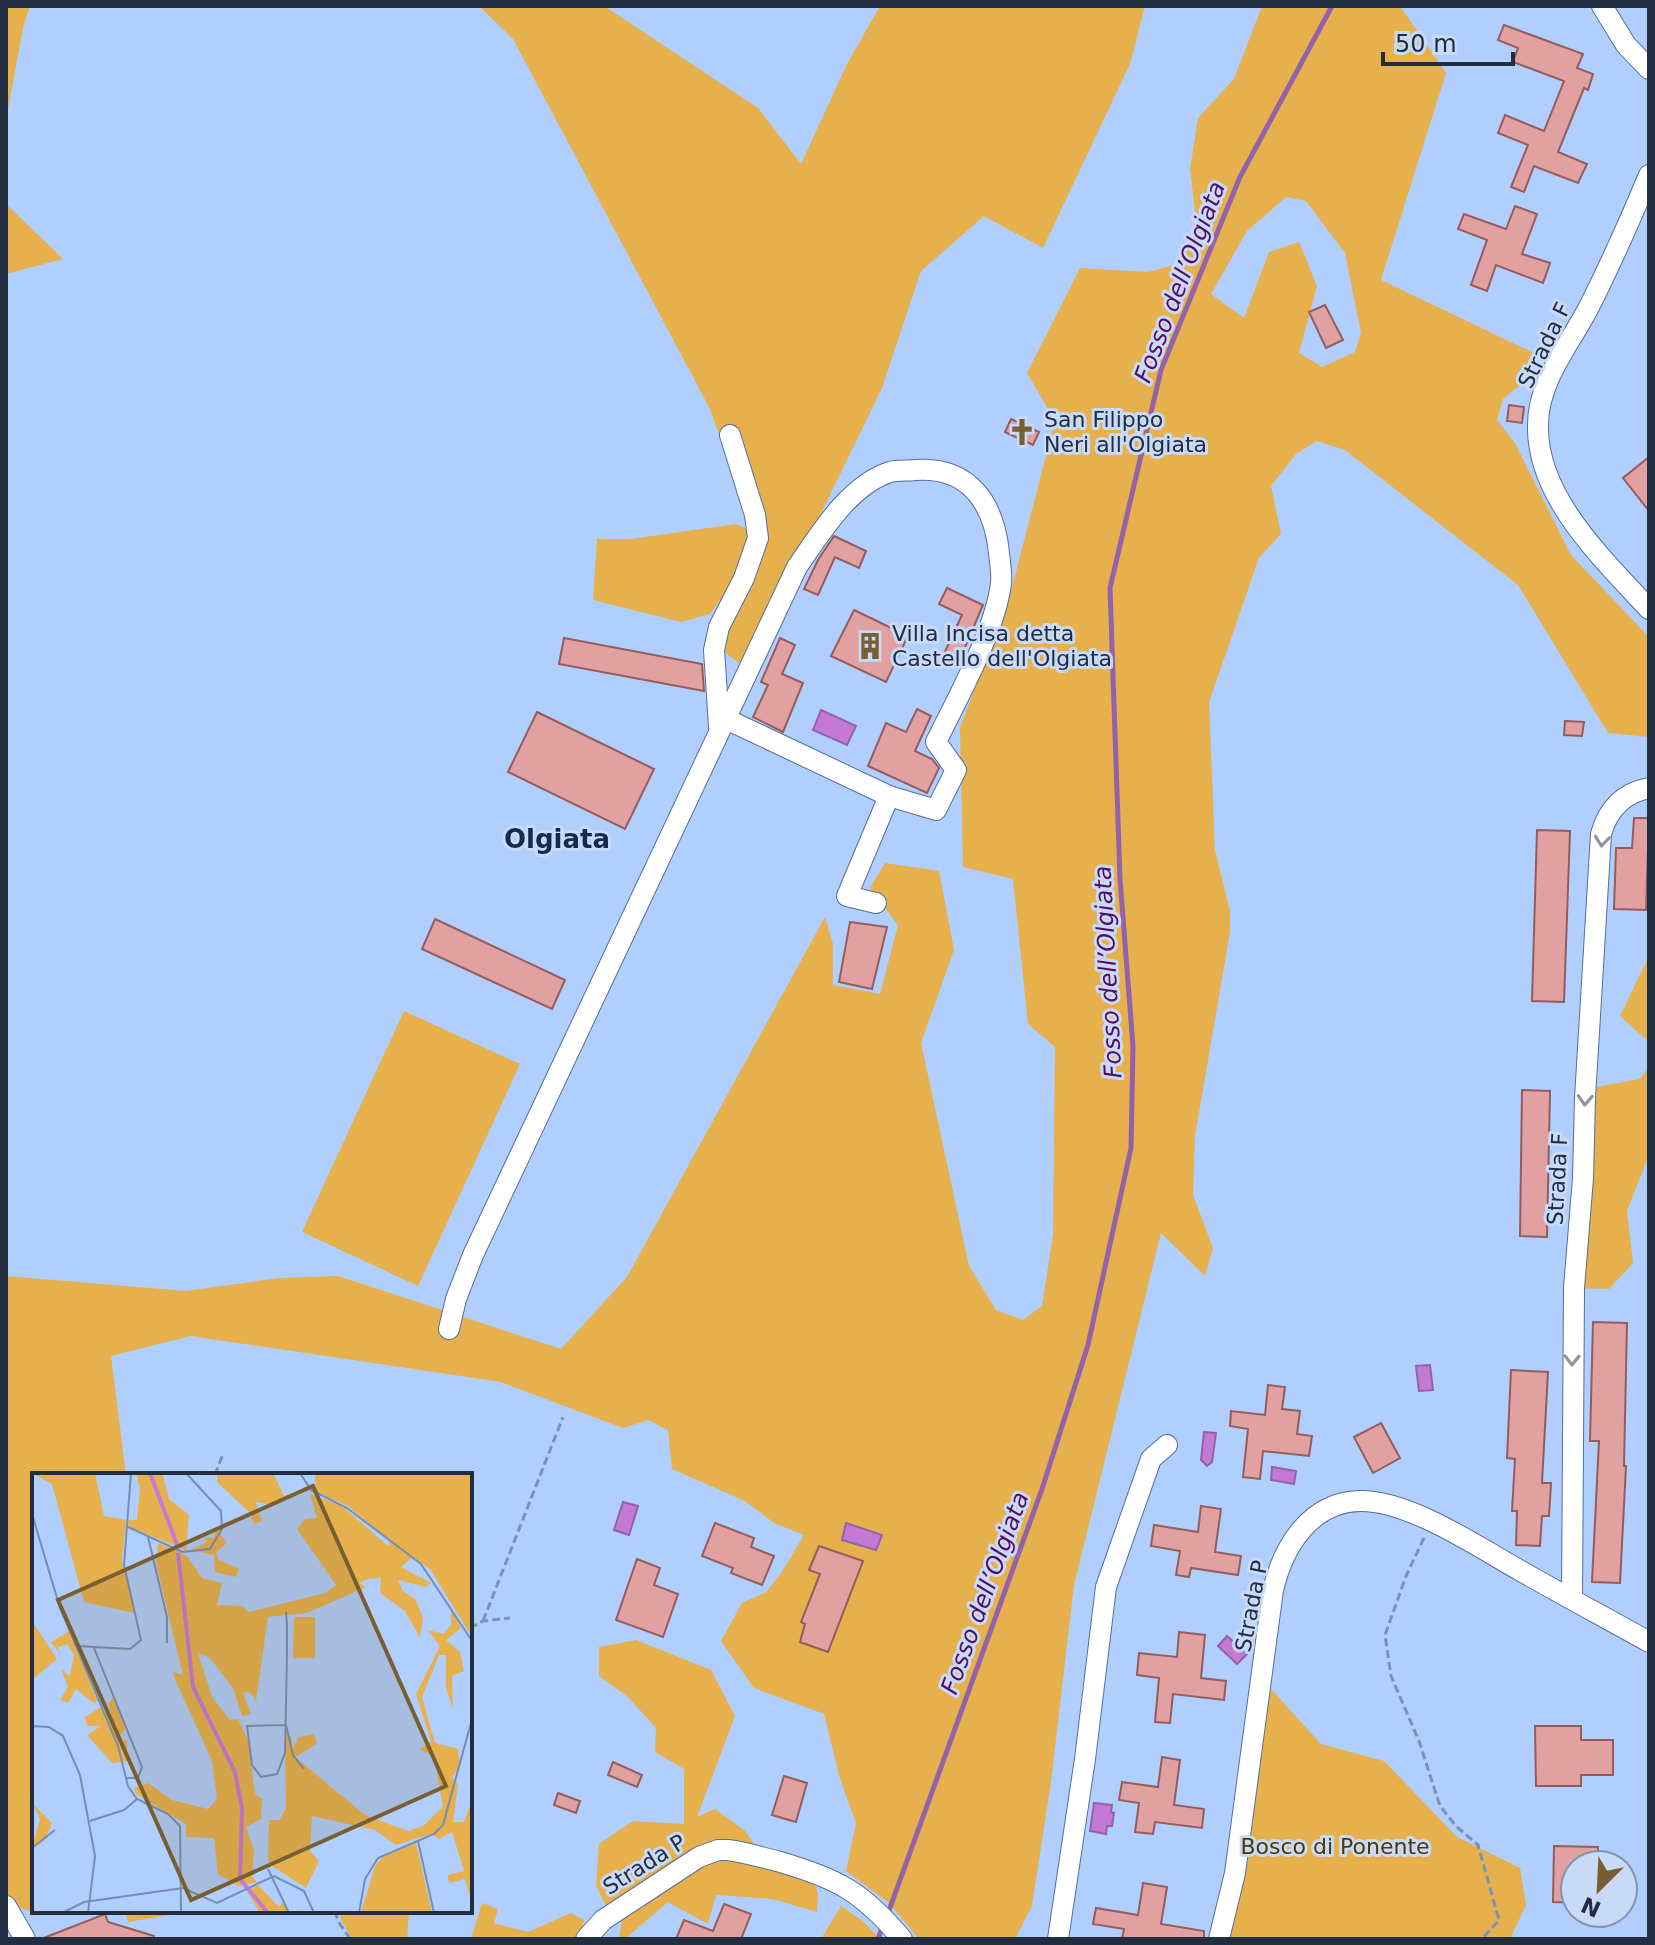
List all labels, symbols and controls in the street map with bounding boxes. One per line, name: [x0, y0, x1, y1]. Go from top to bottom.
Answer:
scale bar: [1383, 16, 1513, 66]
text: 50 m: [1395, 30, 1457, 58]
water label: Fosso dell’Olgiata: [1129, 178, 1231, 386]
street label: Strada F: [1513, 298, 1576, 392]
place label: San Filippo Neri all'Olgiata: [1044, 407, 1207, 457]
church icon: San Filippo Neri all'Olgiata: [1007, 417, 1037, 447]
place label: Villa Incisa detta Castello dell'Olgiata: [892, 621, 1112, 671]
building icon: Villa Incisa detta Castello dell'Olgiata: [855, 631, 885, 661]
district label: Olgiata: [504, 824, 610, 854]
one-way arrow: [1593, 835, 1610, 848]
water label: Fosso dell’Olgiata: [1088, 865, 1128, 1079]
one-way arrow: [1577, 1094, 1594, 1107]
street label: Strada F: [1543, 1132, 1572, 1226]
one-way arrow: [1563, 1354, 1581, 1367]
inset map: [32, 1473, 472, 1913]
water label: Fosso dell’Olgiata: [935, 1488, 1035, 1698]
street label: Strada P: [1230, 1558, 1273, 1654]
street label: Strada P: [598, 1829, 690, 1900]
park label: Bosco di Ponente: [1240, 1834, 1430, 1859]
north arrow: [1559, 1849, 1639, 1929]
text: N: [1578, 1892, 1605, 1922]

